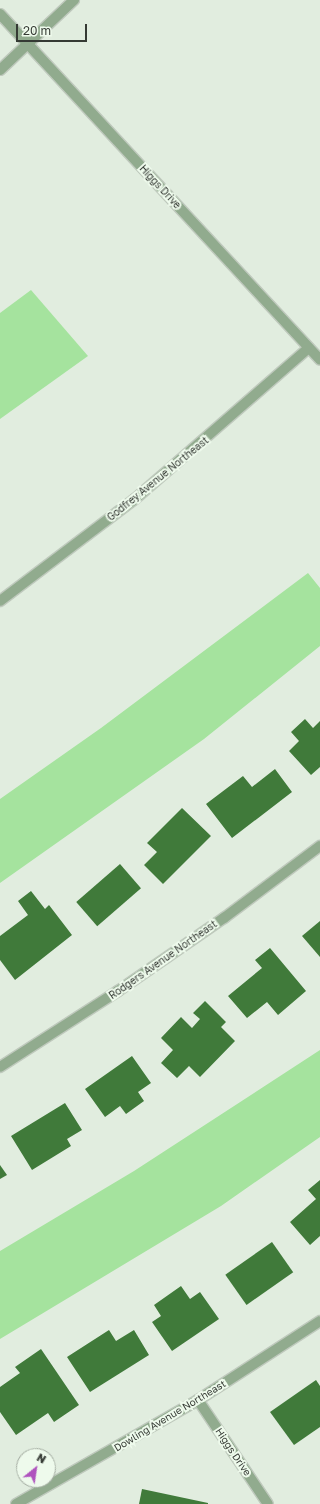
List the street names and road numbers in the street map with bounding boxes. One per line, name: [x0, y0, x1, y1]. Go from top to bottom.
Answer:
street label: Higgs Drive: [137, 163, 183, 211]
street label: Godfrey Avenue Northeast: [105, 434, 211, 524]
street label: Rodgers Avenue Northeast: [107, 918, 219, 1002]
street label: Dowling Avenue Northeast: [112, 1378, 228, 1454]
street label: Higgs Drive: [213, 1426, 253, 1478]

